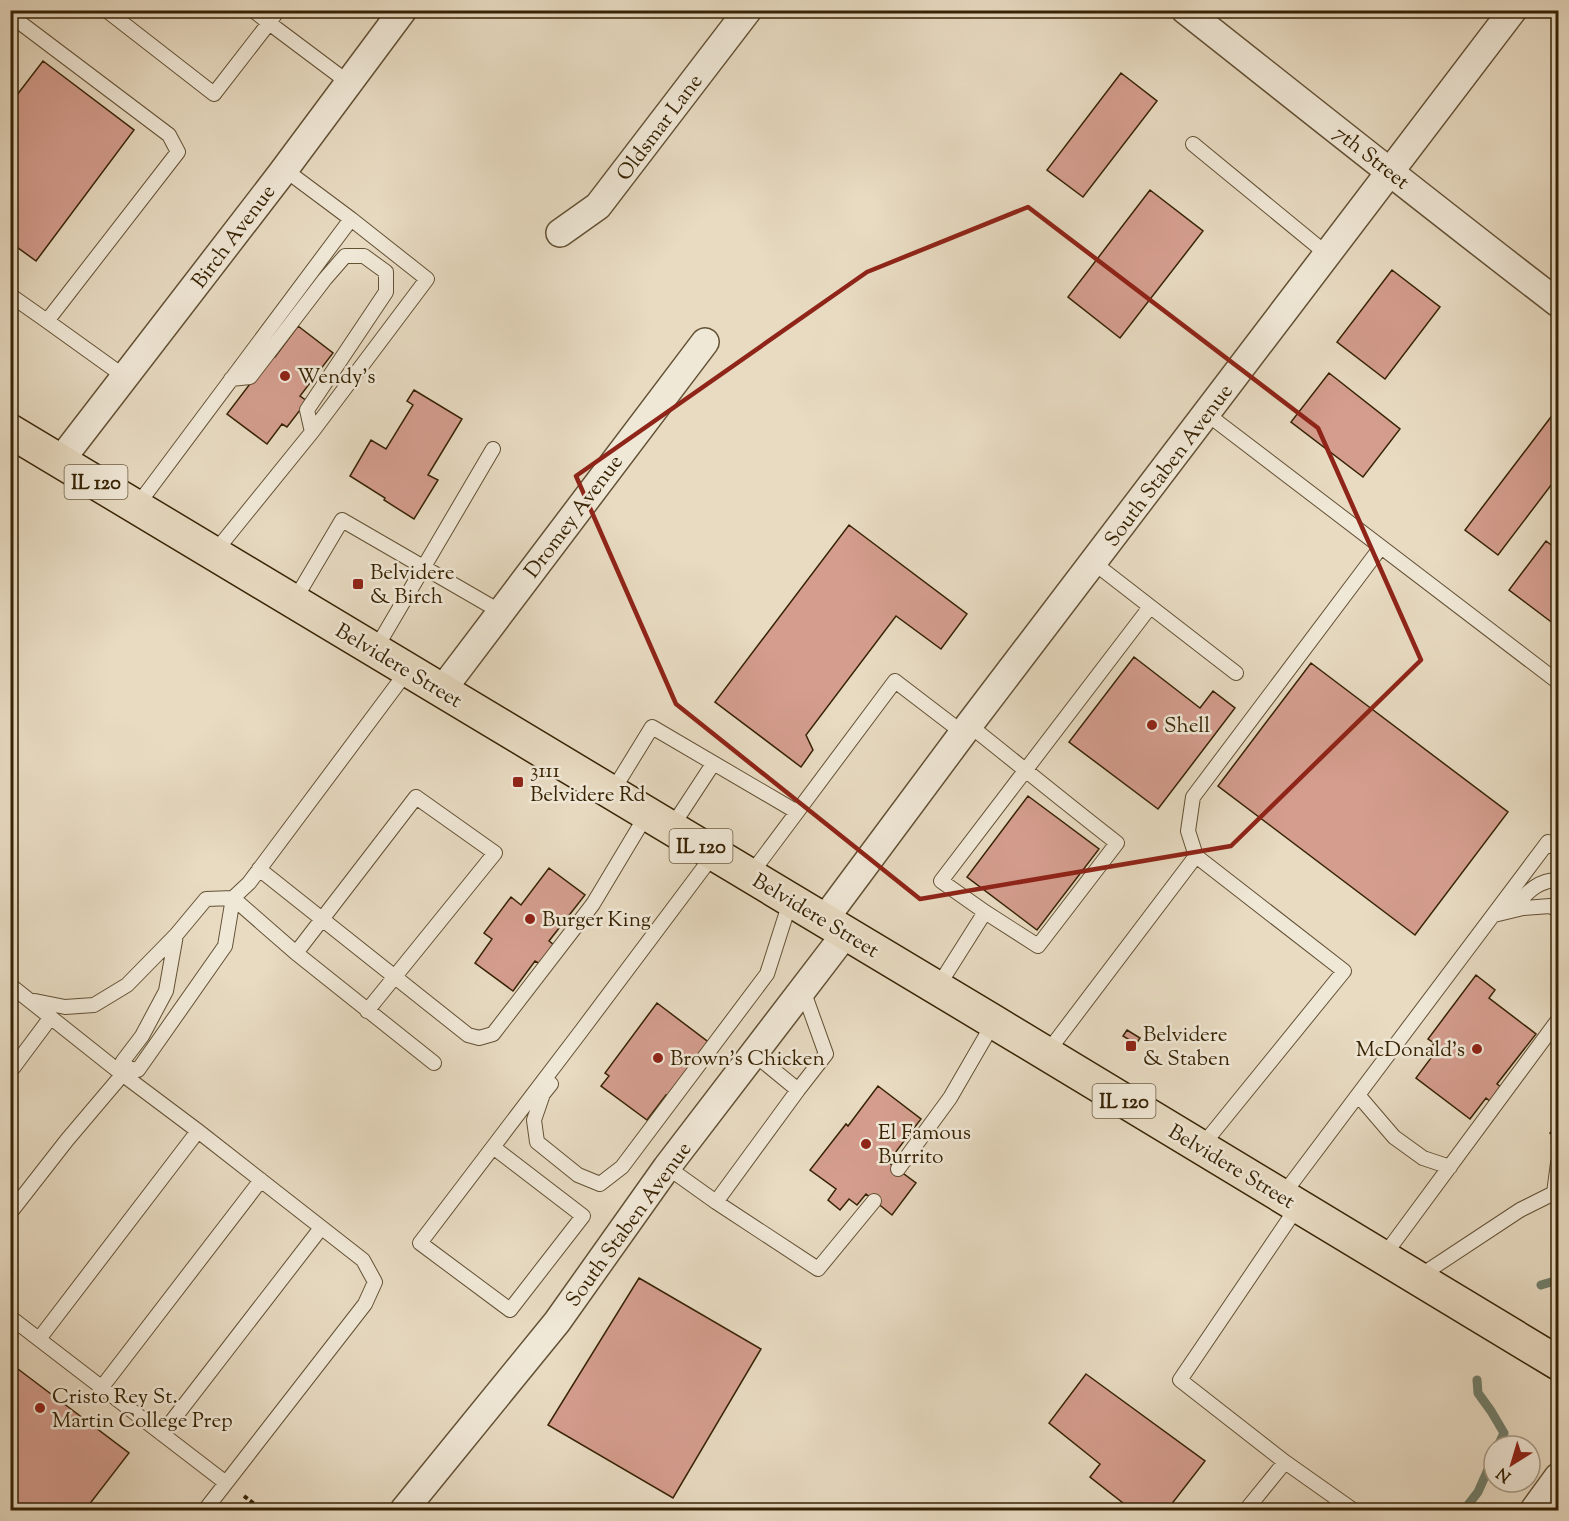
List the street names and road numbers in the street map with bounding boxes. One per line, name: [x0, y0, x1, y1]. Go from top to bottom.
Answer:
street label: Oldsmar Lane: [610, 68, 711, 188]
street label: 7th Street: [1327, 119, 1415, 198]
street label: Birch Avenue: [186, 179, 284, 295]
street label: South Staben Avenue: [1098, 378, 1241, 554]
street label: Dromey Avenue: [518, 449, 631, 585]
road number: IL 120: [64, 465, 128, 499]
street label: Belvidere Street: [329, 617, 467, 716]
road number: IL 120: [670, 829, 732, 863]
street label: Belvidere Street: [746, 867, 884, 966]
road number: IL 120: [1092, 1084, 1156, 1118]
street label: Belvidere Street: [1162, 1118, 1300, 1217]
street label: South Staben Avenue: [559, 1136, 700, 1314]

